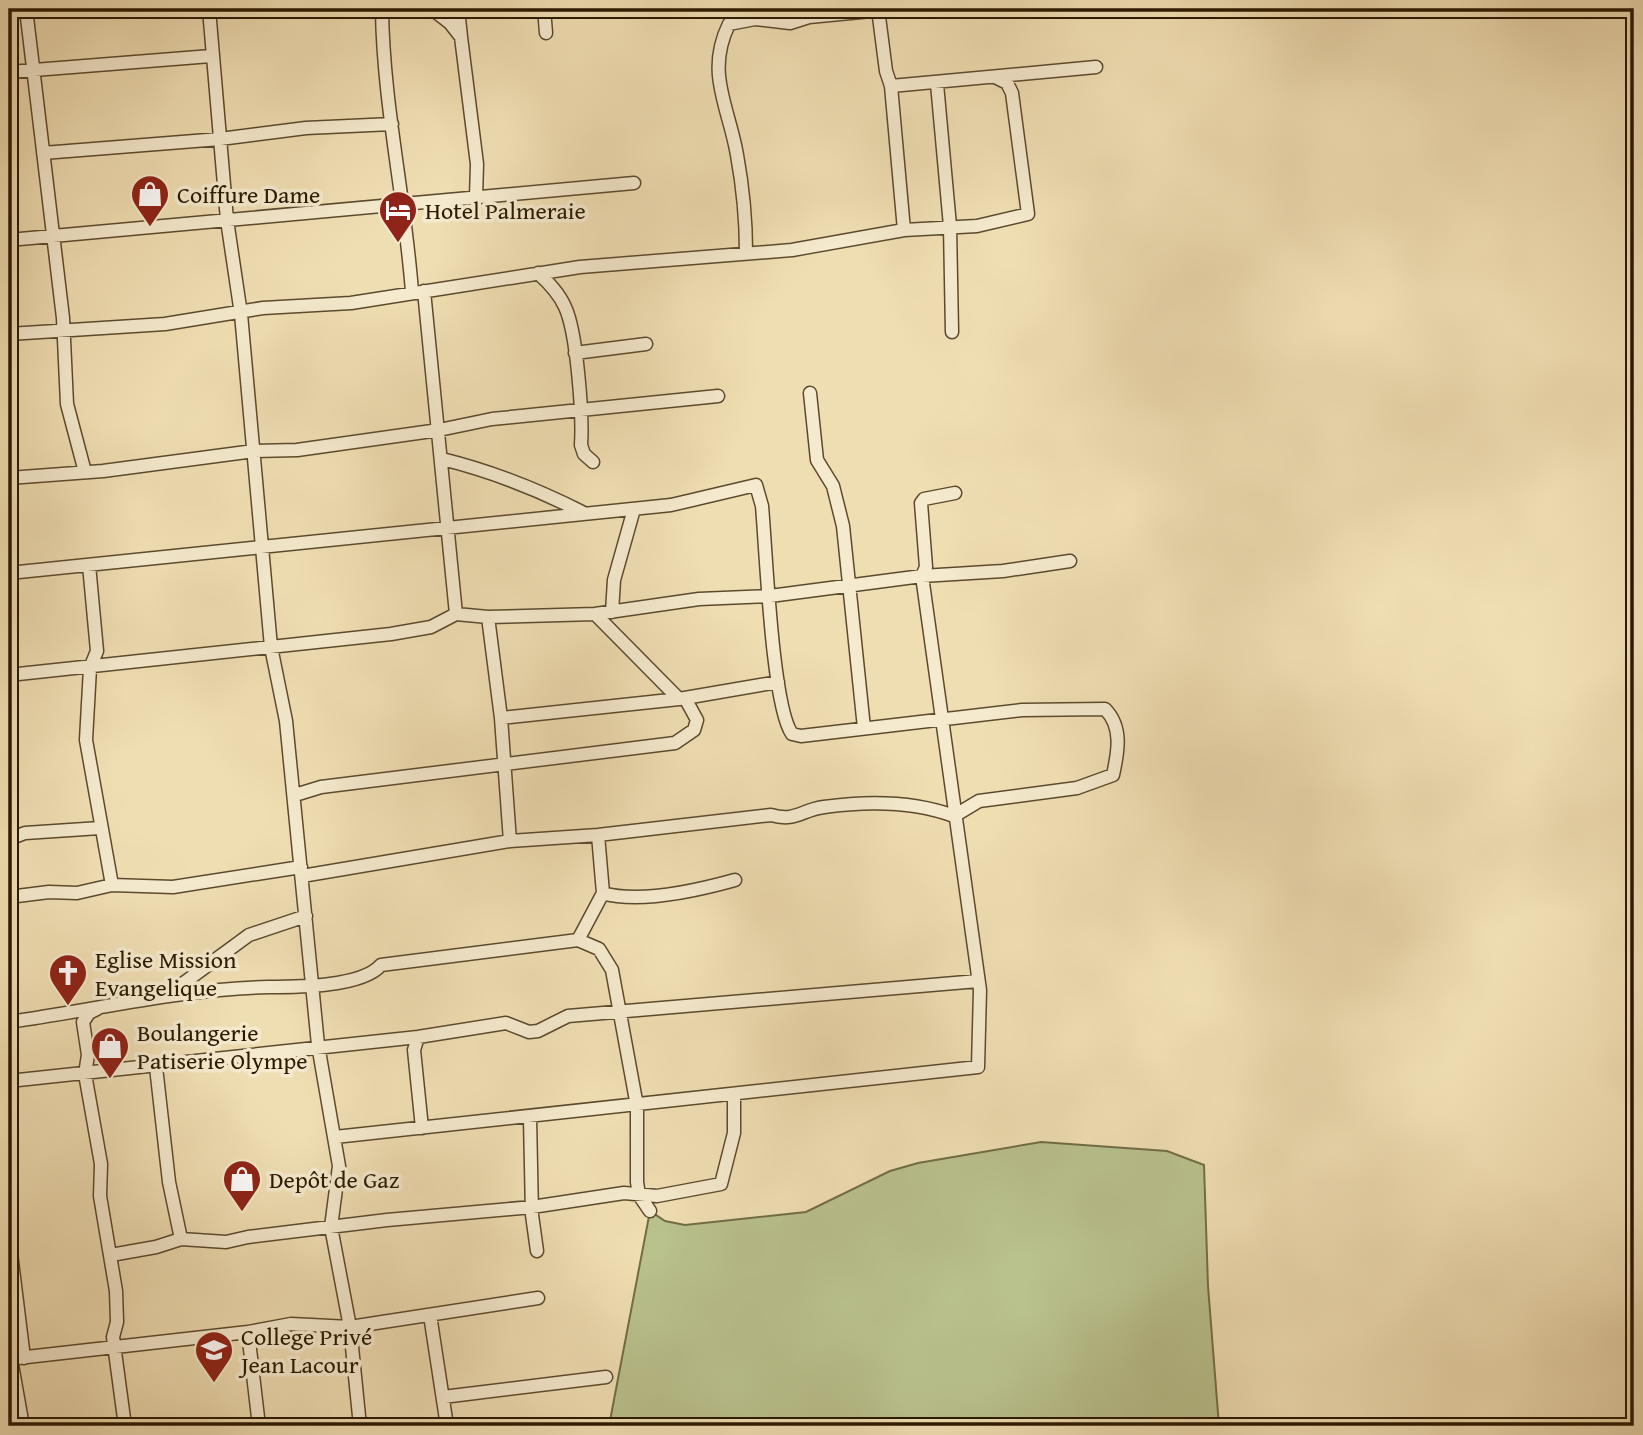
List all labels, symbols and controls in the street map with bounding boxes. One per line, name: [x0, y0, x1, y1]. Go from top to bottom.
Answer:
shop icon: Coiffure Dame: [129, 173, 171, 228]
place label: Coiffure Dame: [177, 177, 320, 212]
hotel icon: Hotel Palmeraie: [377, 189, 419, 244]
place label: Hotel Palmeraie: [425, 193, 586, 228]
place label: Eglise Mission Evangelique: [95, 942, 237, 1005]
church icon: Eglise Mission Evangelique: [47, 952, 89, 1007]
place label: Boulangerie Patiserie Olympe: [137, 1015, 308, 1078]
shop icon: Boulangerie Patiserie Olympe: [89, 1025, 131, 1080]
shop icon: Depôt de Gaz: [221, 1158, 263, 1213]
place label: Depôt de Gaz: [269, 1162, 399, 1197]
place label: College Privé Jean Lacour: [238, 1319, 372, 1382]
school or university icon: College Privé Jean Lacour: [193, 1329, 235, 1384]

